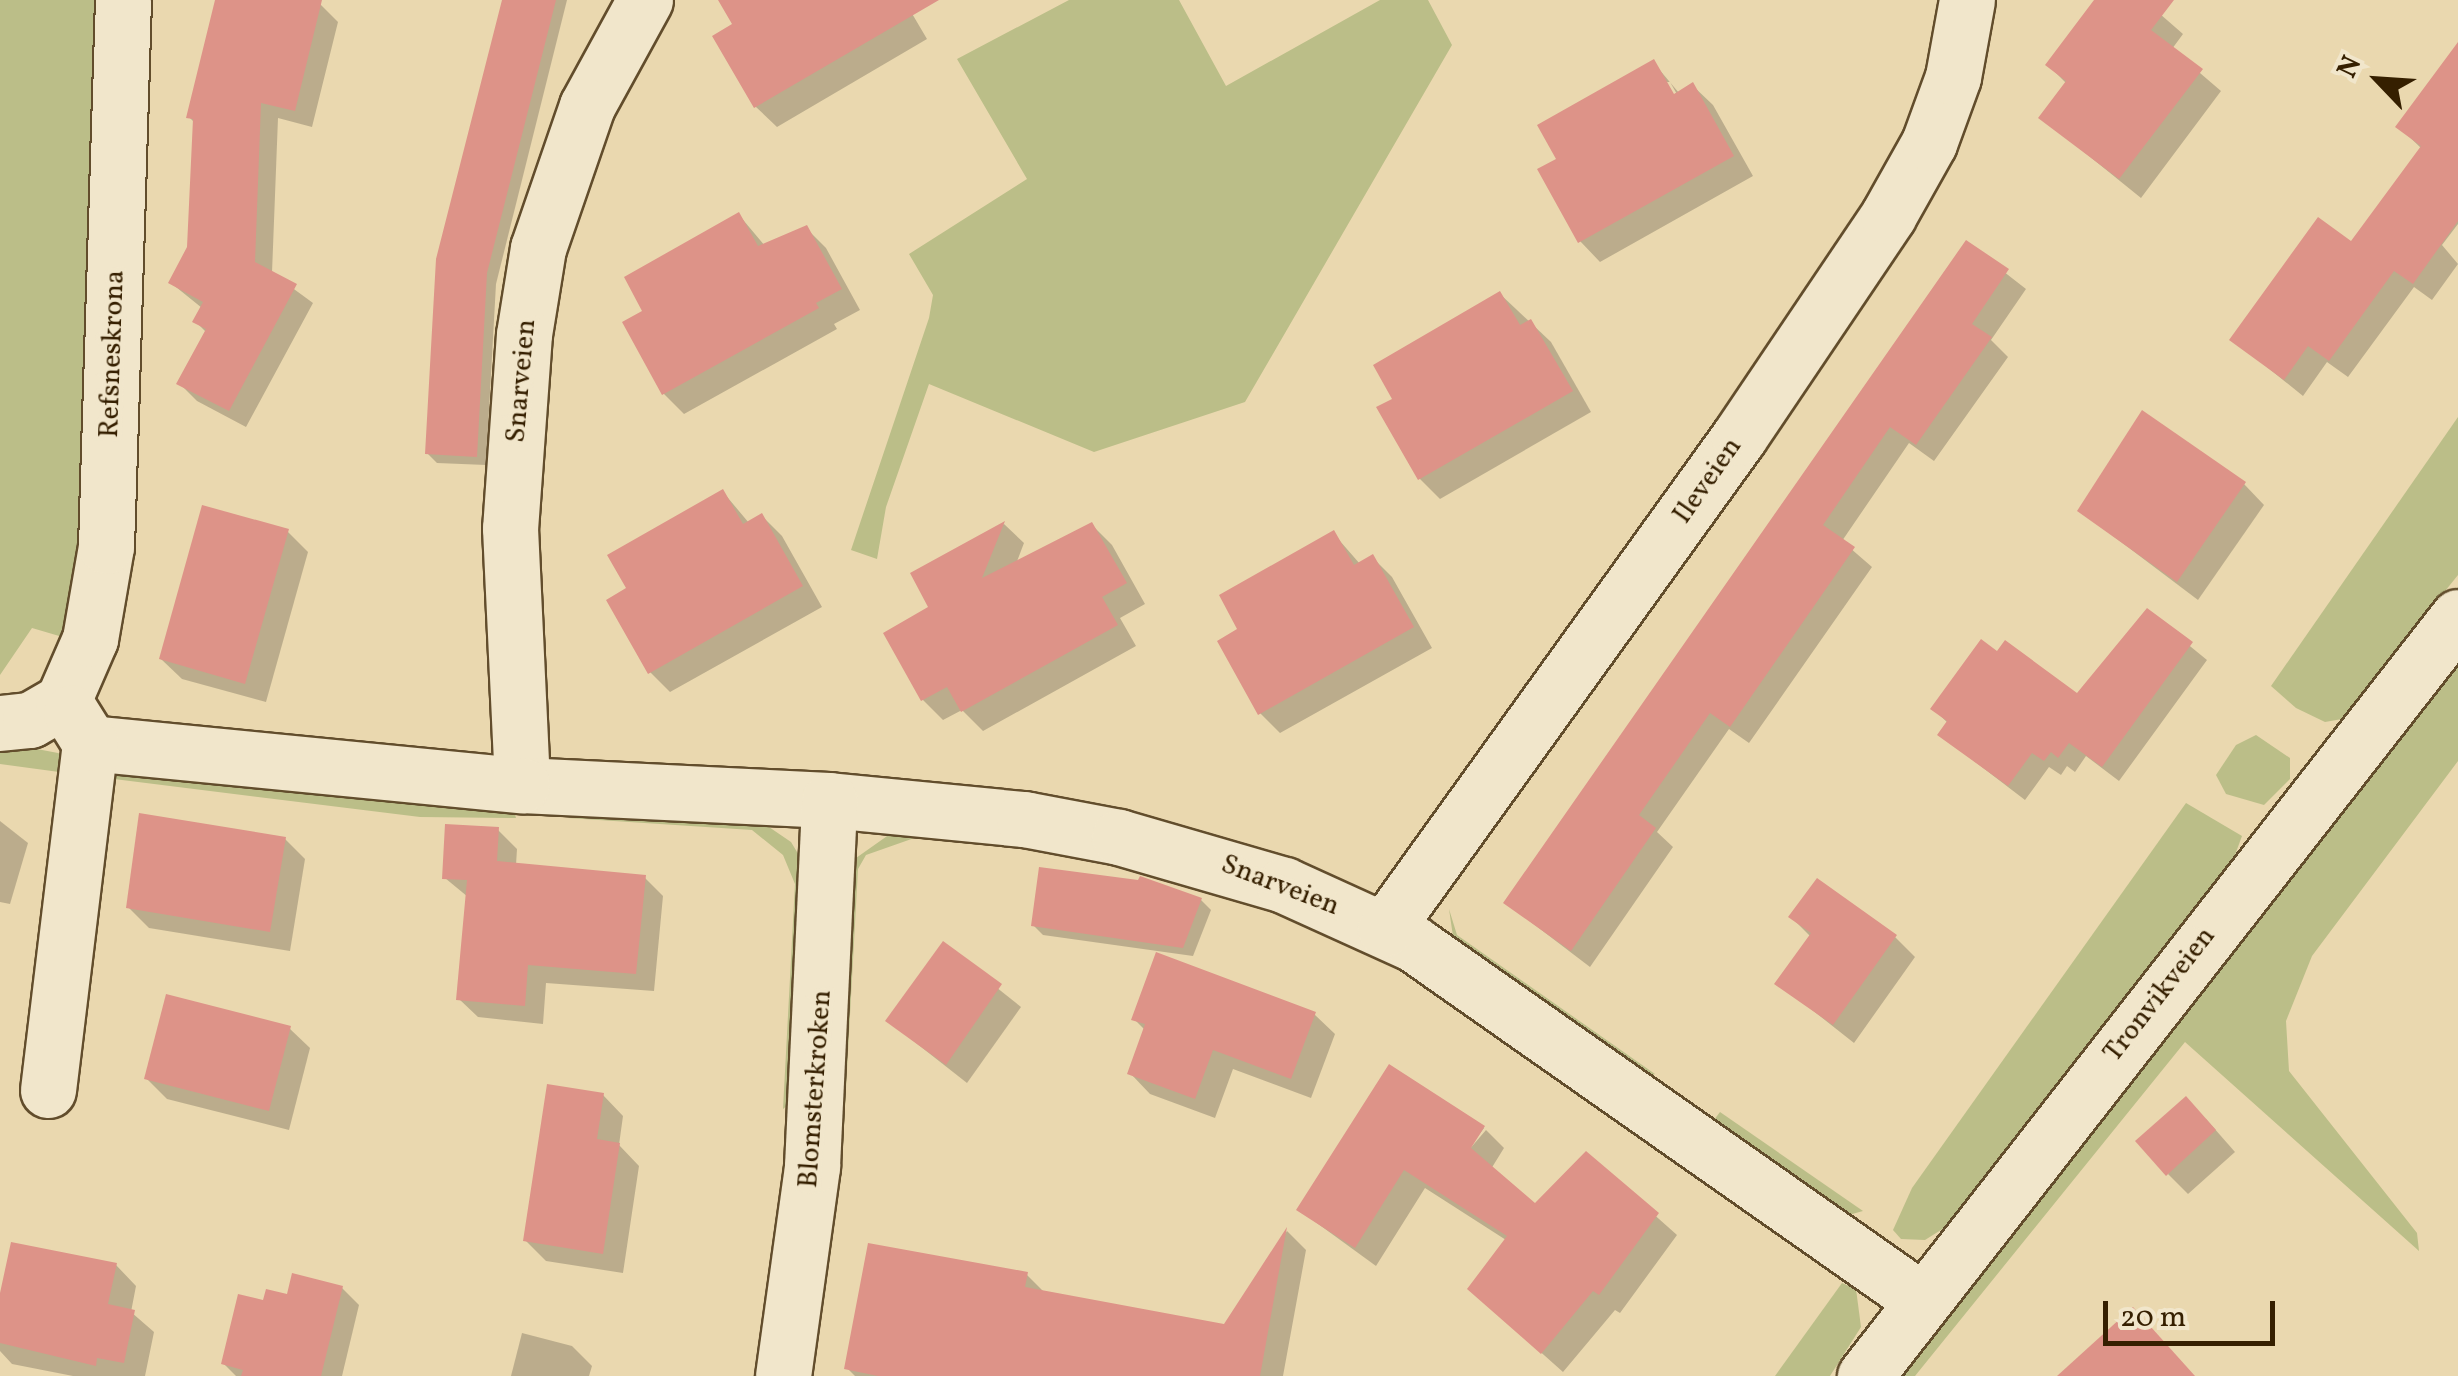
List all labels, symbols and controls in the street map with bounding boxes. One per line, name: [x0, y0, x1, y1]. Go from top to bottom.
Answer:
north arrow: [2328, 30, 2428, 130]
text: N: [2328, 50, 2372, 85]
street label: Refsneskrona: [93, 269, 133, 439]
street label: Snarveien: [500, 318, 544, 444]
street label: Ileveien: [1666, 431, 1750, 531]
street label: Snarveien: [1216, 848, 1344, 924]
street label: Tronvikveien: [2097, 921, 2223, 1069]
street label: Blomsterkroken: [792, 989, 840, 1189]
scale bar: [2108, 1281, 2280, 1343]
text: 20 m: [2120, 1297, 2186, 1339]

